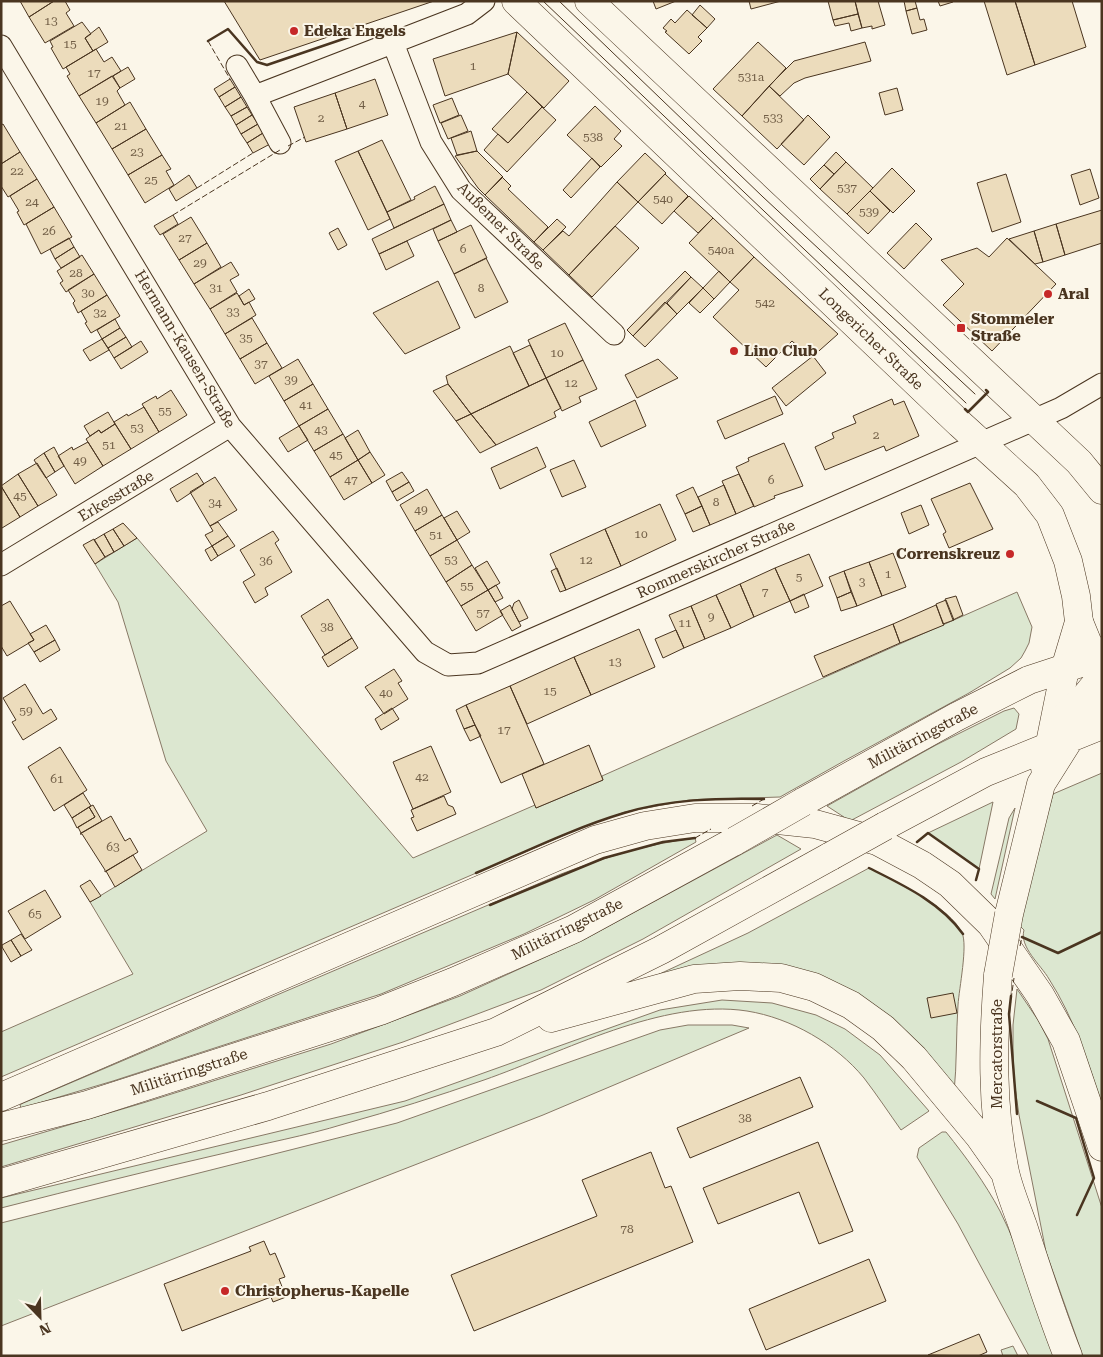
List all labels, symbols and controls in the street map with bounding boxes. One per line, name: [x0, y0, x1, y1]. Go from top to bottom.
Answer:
house number: 13: [44, 14, 58, 28]
place label: Edeka Engels: [304, 22, 406, 40]
marker: Edeka Engels: [288, 25, 300, 37]
house number: 15: [63, 37, 77, 51]
house number: 1: [470, 59, 477, 73]
house number: 17: [87, 66, 101, 80]
house number: 531a: [738, 70, 765, 84]
house number: 19: [95, 94, 109, 108]
house number: 4: [359, 97, 366, 111]
house number: 2: [318, 111, 325, 125]
house number: 533: [763, 111, 783, 125]
house number: 21: [114, 119, 128, 133]
house number: 538: [583, 130, 603, 144]
house number: 23: [130, 145, 144, 159]
house number: 22: [10, 164, 24, 178]
house number: 25: [144, 173, 158, 187]
street label: Außemer Straße: [454, 179, 548, 273]
house number: 537: [837, 181, 857, 195]
house number: 540: [653, 192, 673, 206]
house number: 24: [25, 195, 39, 209]
house number: 539: [859, 205, 879, 219]
house number: 26: [42, 224, 56, 238]
house number: 27: [178, 231, 192, 245]
house number: 6: [460, 242, 467, 256]
house number: 540a: [708, 243, 735, 257]
house number: 29: [193, 256, 207, 270]
house number: 28: [69, 266, 83, 280]
street label: Hermann-Kausen-Straße: [131, 267, 239, 431]
house number: 31: [209, 281, 223, 295]
house number: 8: [478, 281, 485, 295]
street label: Longericher Straße: [815, 284, 927, 394]
place label: Aral: [1058, 285, 1089, 303]
house number: 30: [81, 286, 95, 300]
marker: Aral: [1042, 288, 1054, 300]
house number: 542: [755, 296, 775, 310]
house number: 33: [226, 305, 240, 319]
house number: 32: [93, 306, 107, 320]
place label: Stommeler Straße: [971, 310, 1054, 345]
marker: Stommeler Straße: [955, 322, 967, 334]
house number: 35: [239, 331, 253, 345]
place label: Lino Club: [744, 342, 818, 360]
marker: Lino Club: [728, 345, 740, 357]
house number: 10: [550, 346, 564, 360]
house number: 37: [254, 357, 268, 371]
house number: 39: [284, 373, 298, 387]
house number: 12: [564, 376, 578, 390]
house number: 41: [299, 398, 313, 412]
house number: 55: [158, 404, 172, 418]
house number: 53: [130, 421, 144, 435]
house number: 43: [314, 423, 328, 437]
house number: 2: [873, 428, 880, 442]
house number: 51: [102, 438, 116, 452]
house number: 45: [329, 448, 343, 462]
house number: 49: [73, 454, 87, 468]
street label: Erkesstraße: [75, 467, 157, 525]
house number: 47: [344, 473, 358, 487]
house number: 6: [768, 473, 775, 487]
house number: 45: [13, 489, 27, 503]
house number: 8: [713, 495, 720, 509]
house number: 34: [208, 496, 222, 510]
house number: 49: [414, 503, 428, 517]
street label: Rommerskircher Straße: [634, 516, 798, 602]
house number: 10: [634, 527, 648, 541]
house number: 51: [429, 528, 443, 542]
place label: Correnskreuz: [896, 545, 1000, 563]
marker: Correnskreuz: [1004, 548, 1016, 560]
house number: 53: [444, 553, 458, 567]
house number: 12: [579, 553, 593, 567]
house number: 36: [259, 554, 273, 568]
house number: 1: [885, 567, 892, 581]
house number: 5: [796, 570, 803, 584]
house number: 3: [859, 575, 866, 589]
house number: 55: [460, 579, 474, 593]
house number: 7: [762, 585, 769, 599]
house number: 57: [476, 606, 490, 620]
house number: 9: [708, 610, 715, 624]
house number: 11: [678, 616, 692, 630]
house number: 38: [320, 620, 334, 634]
house number: 13: [608, 655, 622, 669]
house number: 15: [543, 684, 557, 698]
house number: 40: [379, 686, 393, 700]
street label: Militärringstraße: [865, 699, 981, 773]
house number: 59: [19, 704, 33, 718]
house number: 17: [497, 723, 511, 737]
house number: 42: [415, 770, 429, 784]
house number: 61: [50, 772, 64, 786]
house number: 63: [106, 840, 120, 854]
street label: Militärringstraße: [508, 894, 626, 964]
house number: 65: [28, 907, 42, 921]
street label: Mercatorstraße: [988, 999, 1006, 1109]
street label: Militärringstraße: [128, 1045, 250, 1099]
house number: 38: [738, 1111, 752, 1125]
house number: 78: [620, 1222, 634, 1236]
place label: Christopherus-Kapelle: [235, 1282, 409, 1300]
marker: Christopherus-Kapelle: [219, 1285, 231, 1297]
north arrow: [15, 1292, 65, 1342]
text: N: [37, 1319, 53, 1339]

